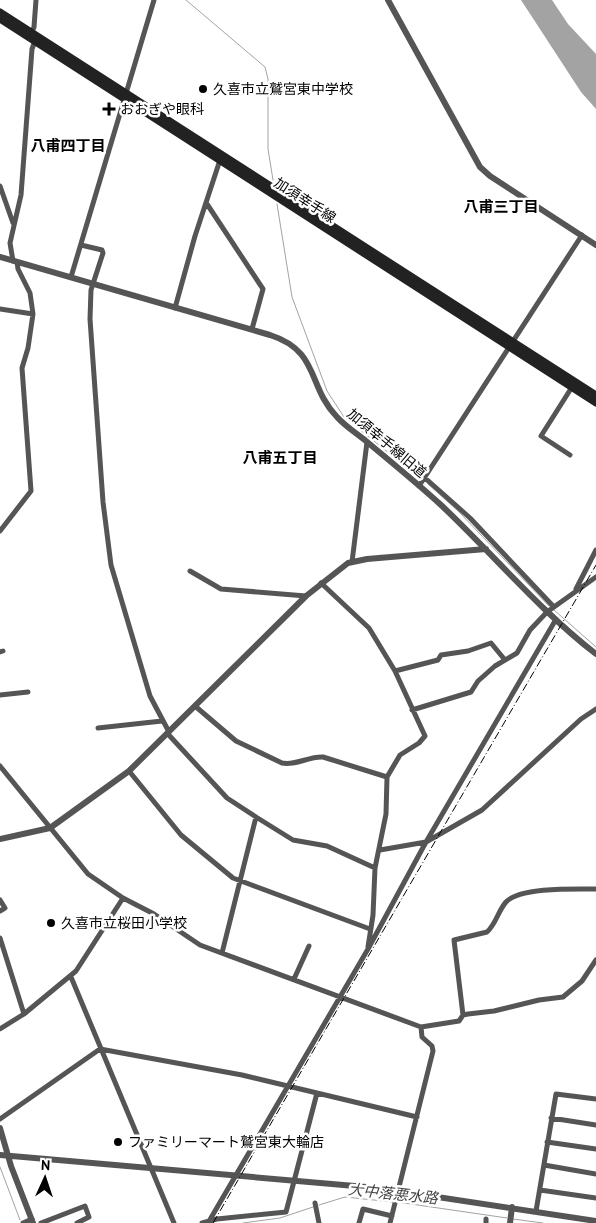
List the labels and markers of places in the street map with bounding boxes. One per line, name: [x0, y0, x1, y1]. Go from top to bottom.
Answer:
place label: 久喜市立鷲宮東中学校: [213, 80, 353, 98]
marker: 久喜市立鷲宮東中学校: [197, 83, 209, 95]
place label: おおぎや眼科: [120, 100, 204, 118]
marker: おおぎや眼科: [102, 102, 116, 116]
place label: 久喜市立桜田小学校: [61, 914, 187, 932]
marker: 久喜市立桜田小学校: [45, 917, 57, 929]
place label: ファミリーマート鷲宮東大輪店: [128, 1133, 324, 1151]
marker: ファミリーマート鷲宮東大輪店: [112, 1136, 124, 1148]

